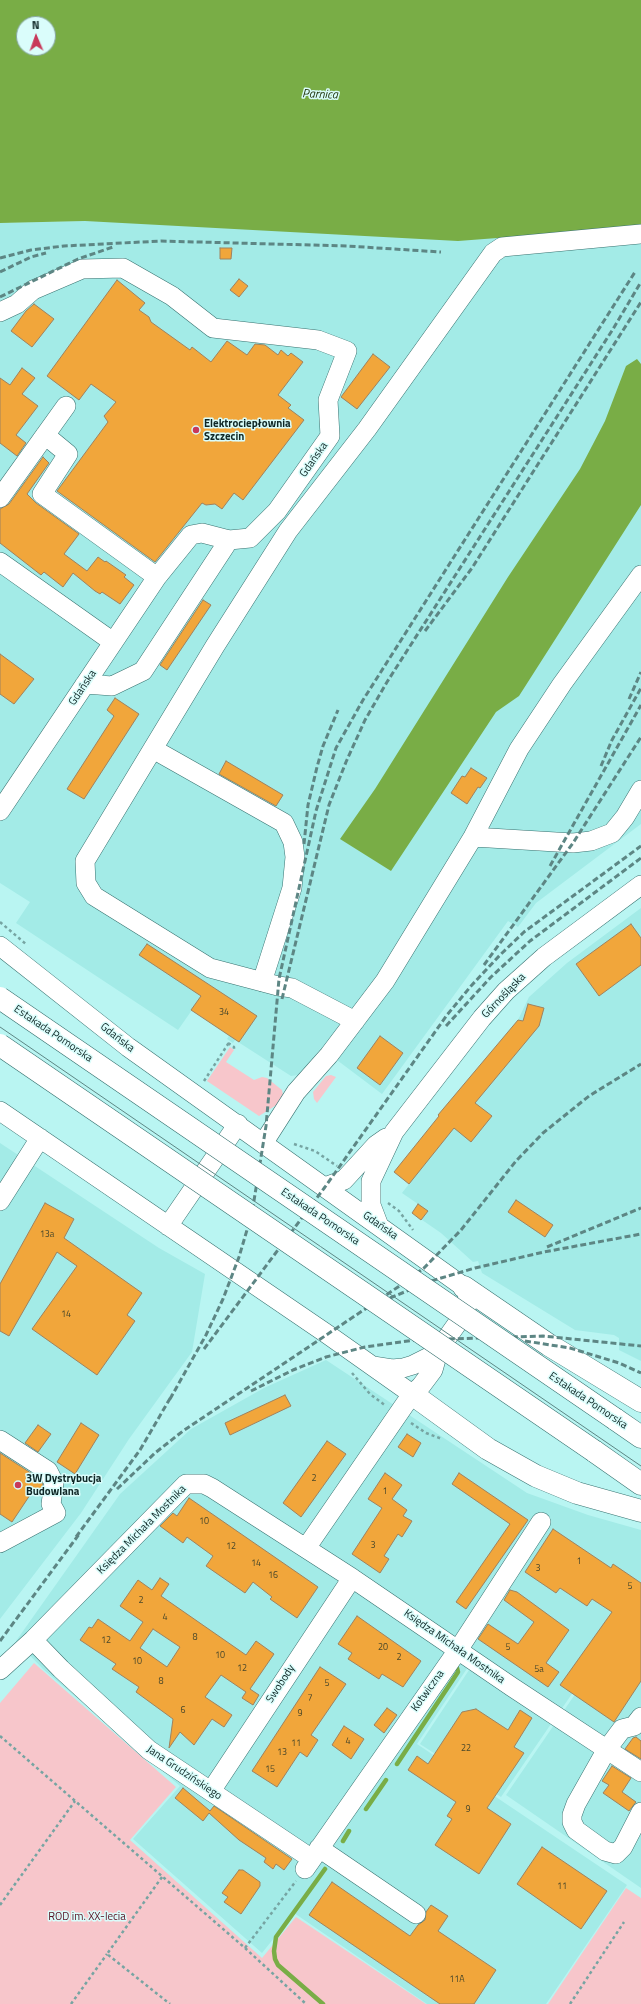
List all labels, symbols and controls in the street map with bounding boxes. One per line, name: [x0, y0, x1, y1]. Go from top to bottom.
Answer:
north arrow: [16, 16, 56, 56]
text: N: [32, 17, 40, 33]
water label: Parnica: [302, 87, 338, 103]
place label: Elektrociepłownia Szczecin: [204, 417, 291, 443]
marker: Elektrociepłownia Szczecin: [191, 425, 201, 435]
street label: Gdańska: [297, 440, 331, 480]
street label: Gdańska: [66, 668, 100, 708]
street label: Górnośląska: [479, 971, 529, 1021]
street label: Estakada Pomorska: [11, 1003, 95, 1065]
house number: 34: [219, 1008, 229, 1018]
street label: Gdańska: [97, 1021, 137, 1055]
street label: Estakada Pomorska: [278, 1186, 362, 1248]
street label: Gdańska: [360, 1209, 400, 1243]
house number: 13a: [40, 1230, 54, 1240]
house number: 14: [61, 1310, 71, 1320]
street label: Estakada Pomorska: [546, 1370, 630, 1432]
place label: 3W Dystrybucja Budowlana: [26, 1472, 101, 1498]
house number: 2: [311, 1474, 317, 1484]
marker: 3W Dystrybucja Budowlana: [13, 1480, 23, 1490]
street label: Księdza Michała Mostnika: [95, 1483, 189, 1577]
house number: 1: [382, 1487, 388, 1497]
house number: 10: [199, 1517, 209, 1527]
house number: 3: [370, 1541, 376, 1551]
house number: 12: [226, 1542, 236, 1552]
house number: 1: [576, 1557, 582, 1567]
house number: 14: [251, 1559, 261, 1569]
house number: 3: [535, 1564, 541, 1574]
house number: 16: [268, 1571, 278, 1581]
house number: 5: [627, 1582, 633, 1592]
house number: 2: [138, 1596, 144, 1606]
street label: Księdza Michała Mostnika: [401, 1607, 507, 1687]
house number: 4: [162, 1613, 168, 1623]
house number: 8: [192, 1633, 198, 1643]
house number: 12: [101, 1636, 111, 1646]
house number: 20: [378, 1643, 388, 1653]
house number: 5: [505, 1643, 511, 1653]
house number: 10: [215, 1651, 225, 1661]
house number: 2: [396, 1653, 402, 1663]
house number: 10: [132, 1657, 142, 1667]
street label: Swobody: [264, 1662, 298, 1706]
house number: 12: [237, 1664, 247, 1674]
house number: 5a: [534, 1665, 544, 1675]
street label: Kotwiczna: [409, 1668, 447, 1714]
house number: 8: [158, 1677, 164, 1687]
house number: 5: [324, 1679, 330, 1689]
house number: 7: [307, 1694, 313, 1704]
house number: 6: [180, 1706, 186, 1716]
house number: 9: [297, 1709, 303, 1719]
house number: 4: [345, 1737, 351, 1747]
house number: 11: [291, 1739, 301, 1749]
street label: Jana Grudzińskiego: [144, 1743, 224, 1803]
house number: 22: [461, 1744, 471, 1754]
house number: 13: [277, 1748, 287, 1758]
house number: 15: [265, 1765, 275, 1775]
house number: 9: [465, 1805, 471, 1815]
house number: 11: [557, 1882, 567, 1892]
park label: ROD im. XX-lecia: [48, 1910, 126, 1924]
house number: 11A: [449, 1975, 465, 1985]

